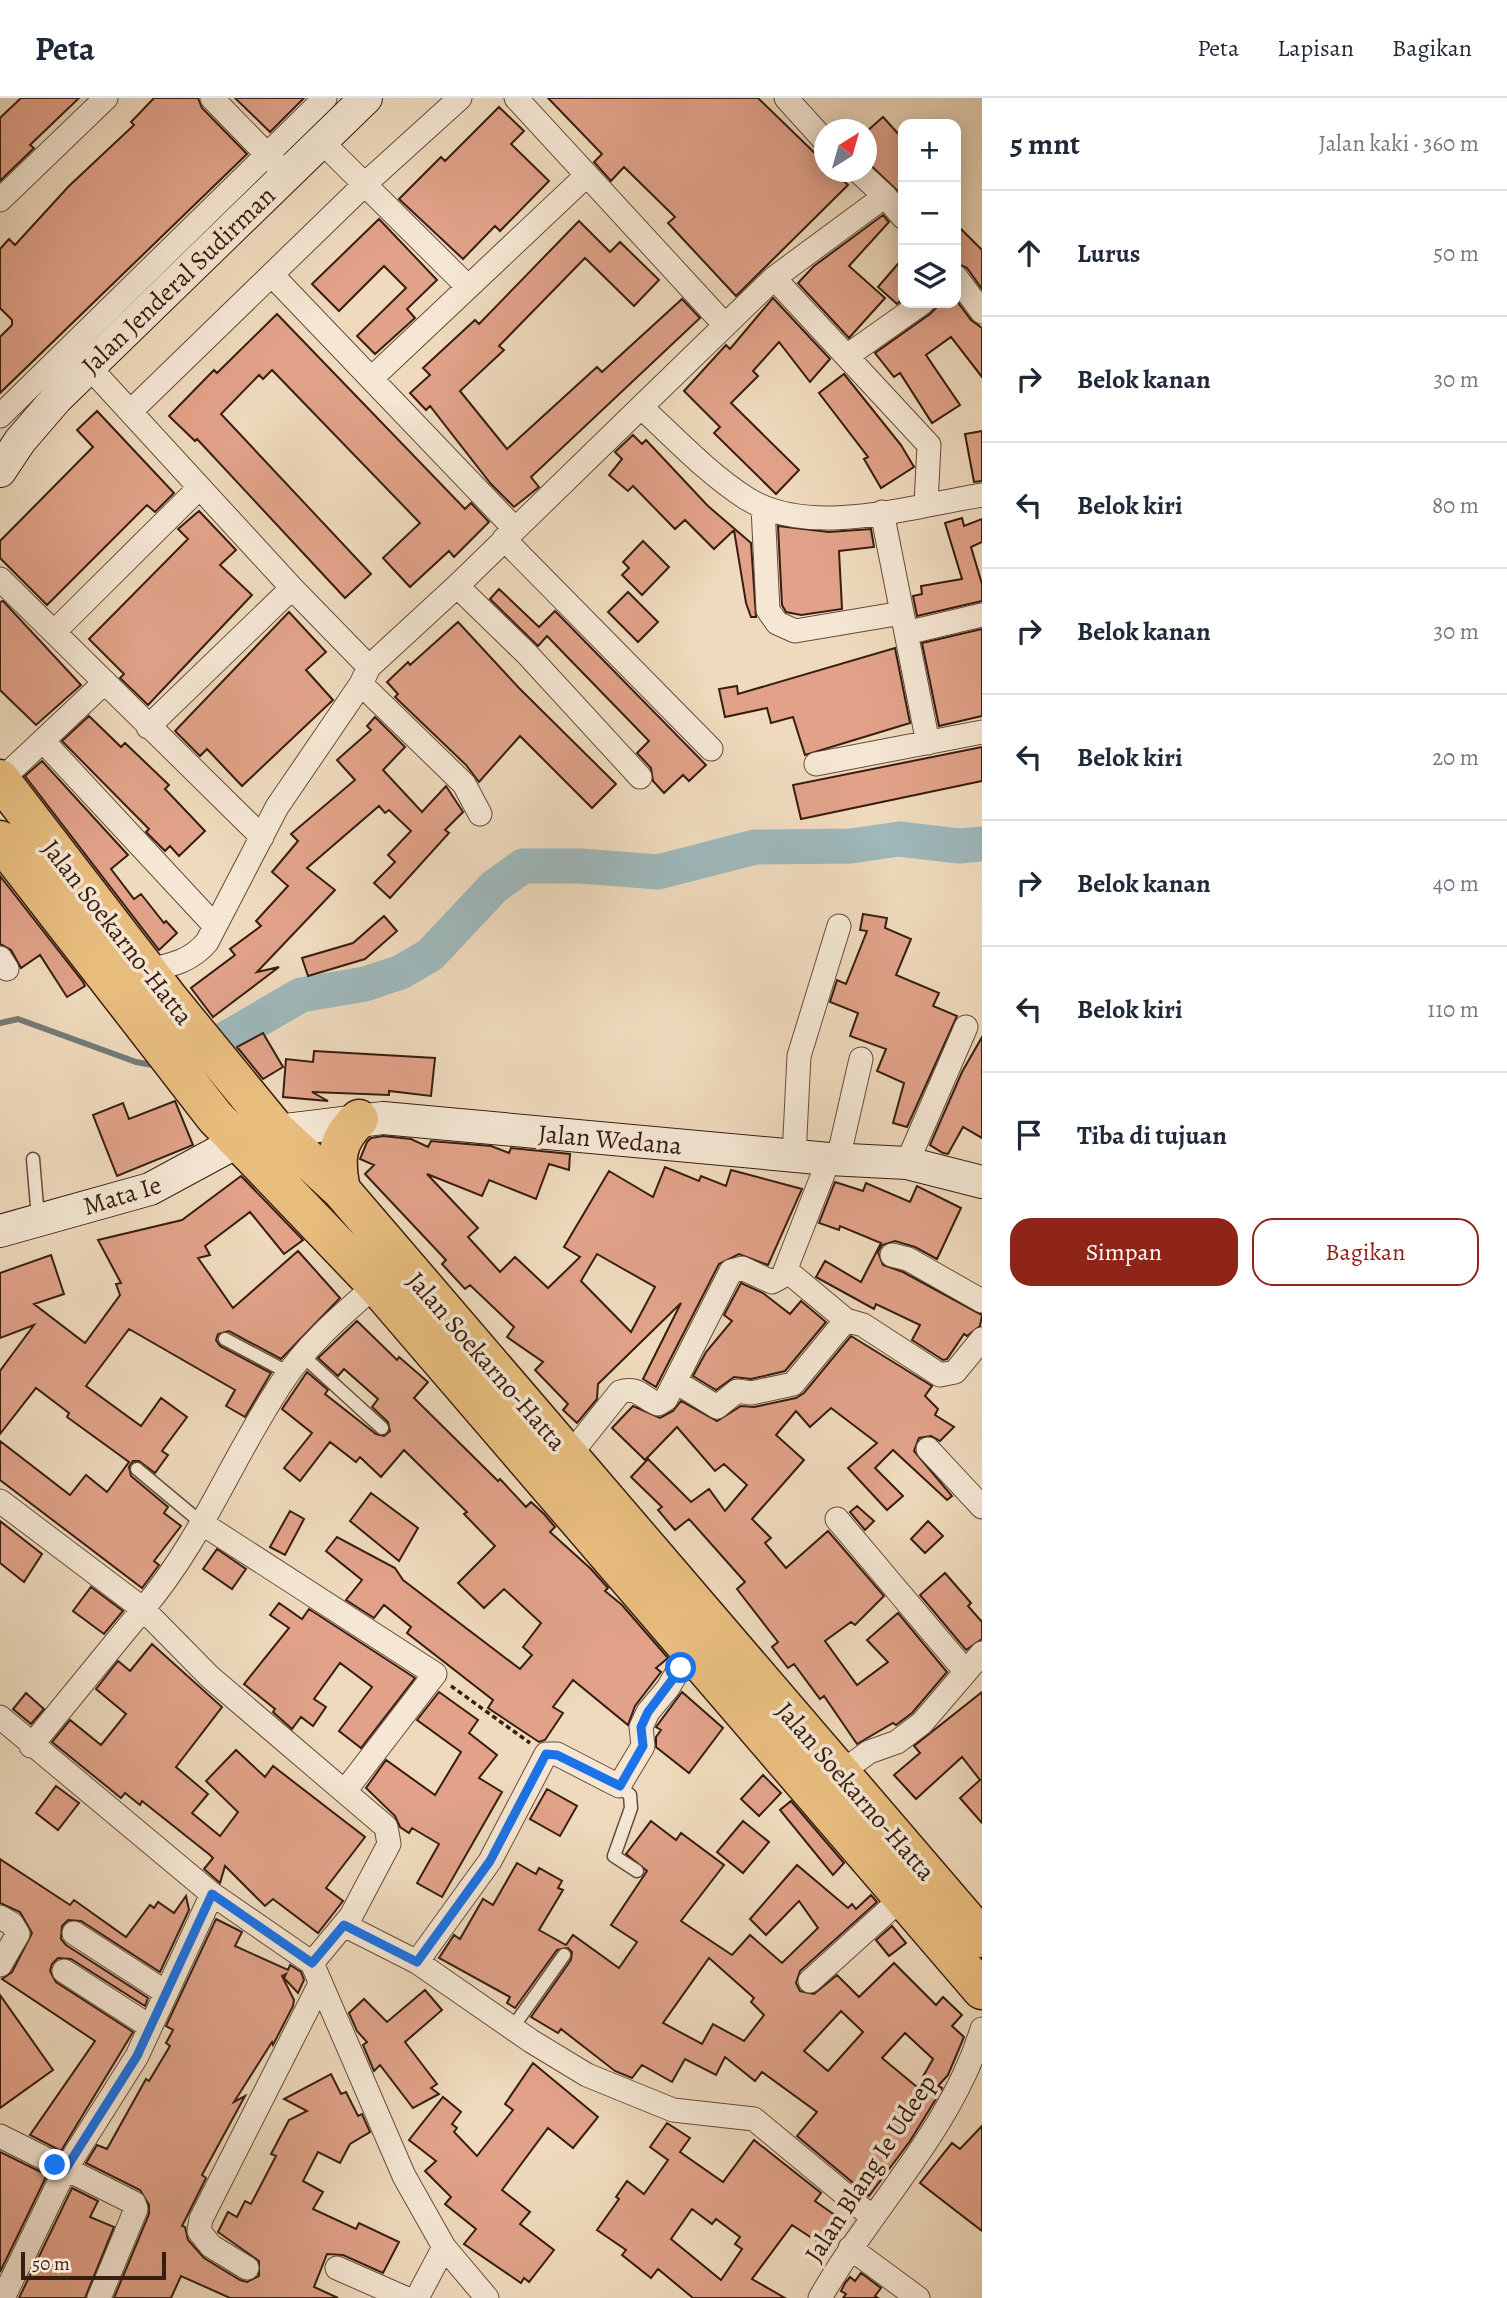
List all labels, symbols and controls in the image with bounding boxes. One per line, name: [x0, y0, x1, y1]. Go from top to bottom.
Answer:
text: Peta: [35, 26, 95, 71]
text: Peta: [1197, 32, 1239, 64]
text: Lapisan: [1277, 32, 1354, 64]
text: Bagikan: [1392, 32, 1472, 64]
north arrow: [814, 119, 877, 182]
map controls: [898, 119, 961, 308]
button: +: [898, 119, 961, 182]
text: 5 mnt: [1010, 124, 1080, 164]
text: Jalan kaki · 360 m: [1319, 128, 1479, 159]
street label: Jalan Jenderal Sudirman: [74, 178, 283, 382]
button: −: [898, 182, 961, 245]
icon: ahead: [1010, 234, 1048, 272]
text: Lurus: [1077, 236, 1140, 271]
text: 50 m: [1433, 238, 1479, 269]
button: layers: [898, 245, 961, 308]
icon: right: [1010, 360, 1048, 398]
text: Belok kanan: [1077, 362, 1211, 397]
text: 30 m: [1433, 364, 1479, 395]
icon: left: [1010, 486, 1048, 524]
text: Belok kiri: [1077, 488, 1183, 523]
text: 80 m: [1432, 490, 1479, 521]
icon: right: [1010, 612, 1048, 650]
text: Belok kanan: [1077, 614, 1211, 649]
text: 30 m: [1433, 616, 1479, 647]
icon: left: [1010, 738, 1048, 776]
text: Belok kiri: [1077, 740, 1183, 775]
text: 20 m: [1432, 742, 1479, 773]
street label: Jalan Soekarno-Hatta: [34, 832, 201, 1032]
icon: right: [1010, 864, 1048, 902]
text: Belok kanan: [1077, 866, 1211, 901]
text: 40 m: [1433, 868, 1479, 899]
icon: left: [1010, 990, 1048, 1028]
text: Belok kiri: [1077, 992, 1183, 1027]
text: 110 m: [1427, 994, 1479, 1025]
street label: Jalan Wedana: [537, 1116, 683, 1163]
icon: arrive: [1010, 1116, 1048, 1154]
text: Tiba di tujuan: [1077, 1118, 1227, 1153]
street label: Mata Ie: [79, 1167, 166, 1224]
button: Simpan: [1010, 1218, 1238, 1286]
button: Bagikan: [1252, 1218, 1479, 1286]
street label: Jalan Soekarno-Hatta: [399, 1264, 574, 1458]
route start: [665, 1652, 696, 1683]
street label: Jalan Soekarno-Hatta: [768, 1694, 943, 1888]
street label: Jalan Blang Ie Udeep: [796, 2067, 944, 2269]
route end: [39, 2149, 70, 2180]
scale bar: [21, 2249, 166, 2281]
text: 50 m: [32, 2251, 70, 2277]

